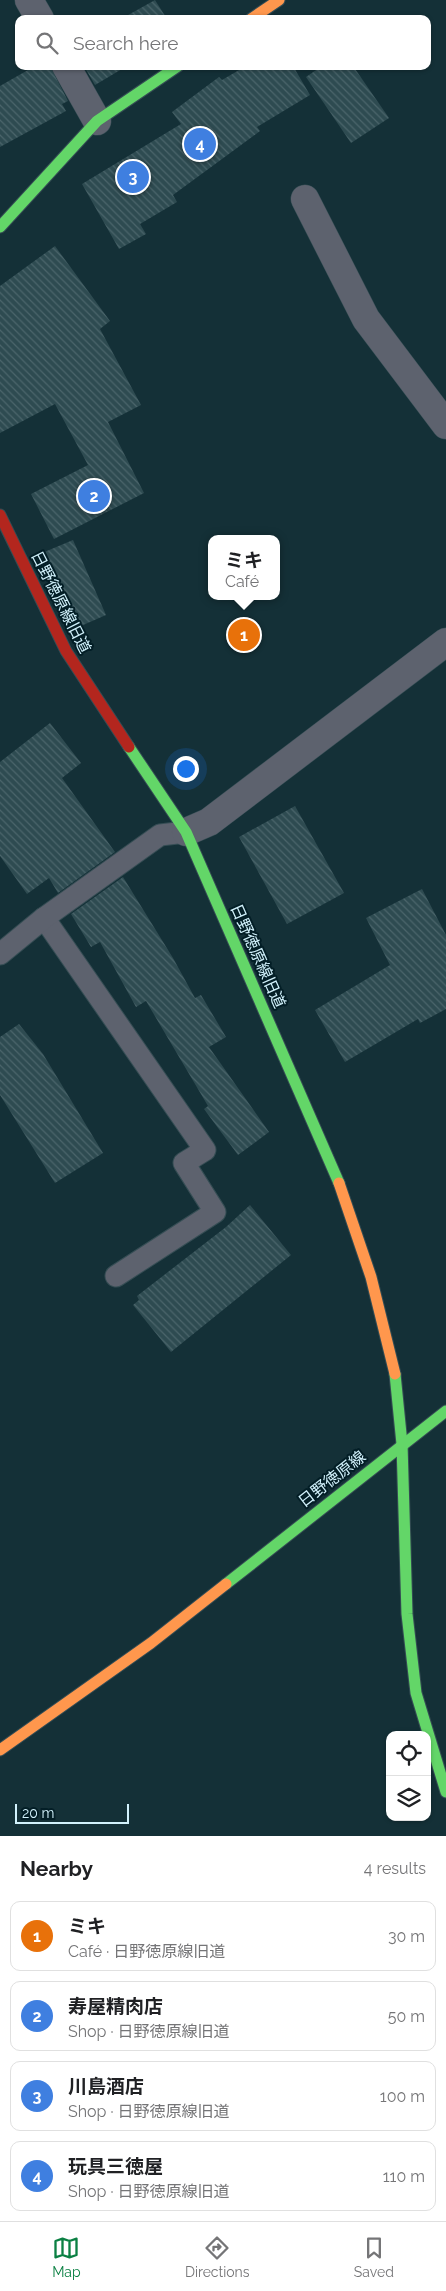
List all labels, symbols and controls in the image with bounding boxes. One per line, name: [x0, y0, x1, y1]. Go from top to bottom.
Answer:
search box: [15, 15, 431, 70]
icon: search: [33, 29, 61, 57]
text: Search here: [73, 32, 179, 54]
pin: 4: [184, 125, 216, 163]
pin: 3: [117, 158, 149, 196]
pin: 2: [78, 477, 110, 515]
popup: [208, 535, 280, 600]
street label: 日野徳原線旧道: [27, 548, 95, 656]
text: ミキ: [225, 549, 263, 571]
text: Café: [225, 572, 259, 591]
pin: 1: [228, 616, 260, 654]
your location: [173, 756, 199, 782]
street label: 日野徳原線旧道: [227, 901, 289, 1011]
street label: 日野徳原線: [295, 1447, 369, 1511]
map controls: [386, 1731, 431, 1821]
button: locate: [386, 1731, 431, 1776]
button: layers: [386, 1776, 431, 1821]
scale bar: [15, 1801, 129, 1824]
text: 20 m: [22, 1805, 54, 1821]
text: Nearby: [20, 1856, 93, 1881]
text: 4 results: [364, 1859, 426, 1878]
text: ミキ: [68, 1915, 106, 1937]
text: 1: [33, 1927, 41, 1946]
text: 30 m: [388, 1927, 425, 1946]
text: Café · 日野徳原線旧道: [68, 1942, 225, 1961]
text: 寿屋精肉店: [68, 1995, 163, 2017]
text: 2: [32, 2007, 42, 2026]
text: 50 m: [388, 2007, 425, 2026]
text: Shop · 日野徳原線旧道: [68, 2022, 230, 2041]
text: 川島酒店: [68, 2075, 144, 2097]
text: 3: [33, 2087, 41, 2106]
text: 100 m: [380, 2087, 425, 2106]
text: Shop · 日野徳原線旧道: [68, 2102, 230, 2121]
text: 玩具三徳屋: [68, 2155, 163, 2177]
text: 4: [32, 2167, 42, 2186]
text: 110 m: [383, 2167, 425, 2186]
text: Shop · 日野徳原線旧道: [68, 2182, 230, 2201]
tab: Map: [52, 2234, 81, 2280]
tab: Directions: [185, 2234, 250, 2280]
tab: Saved: [354, 2234, 394, 2280]

